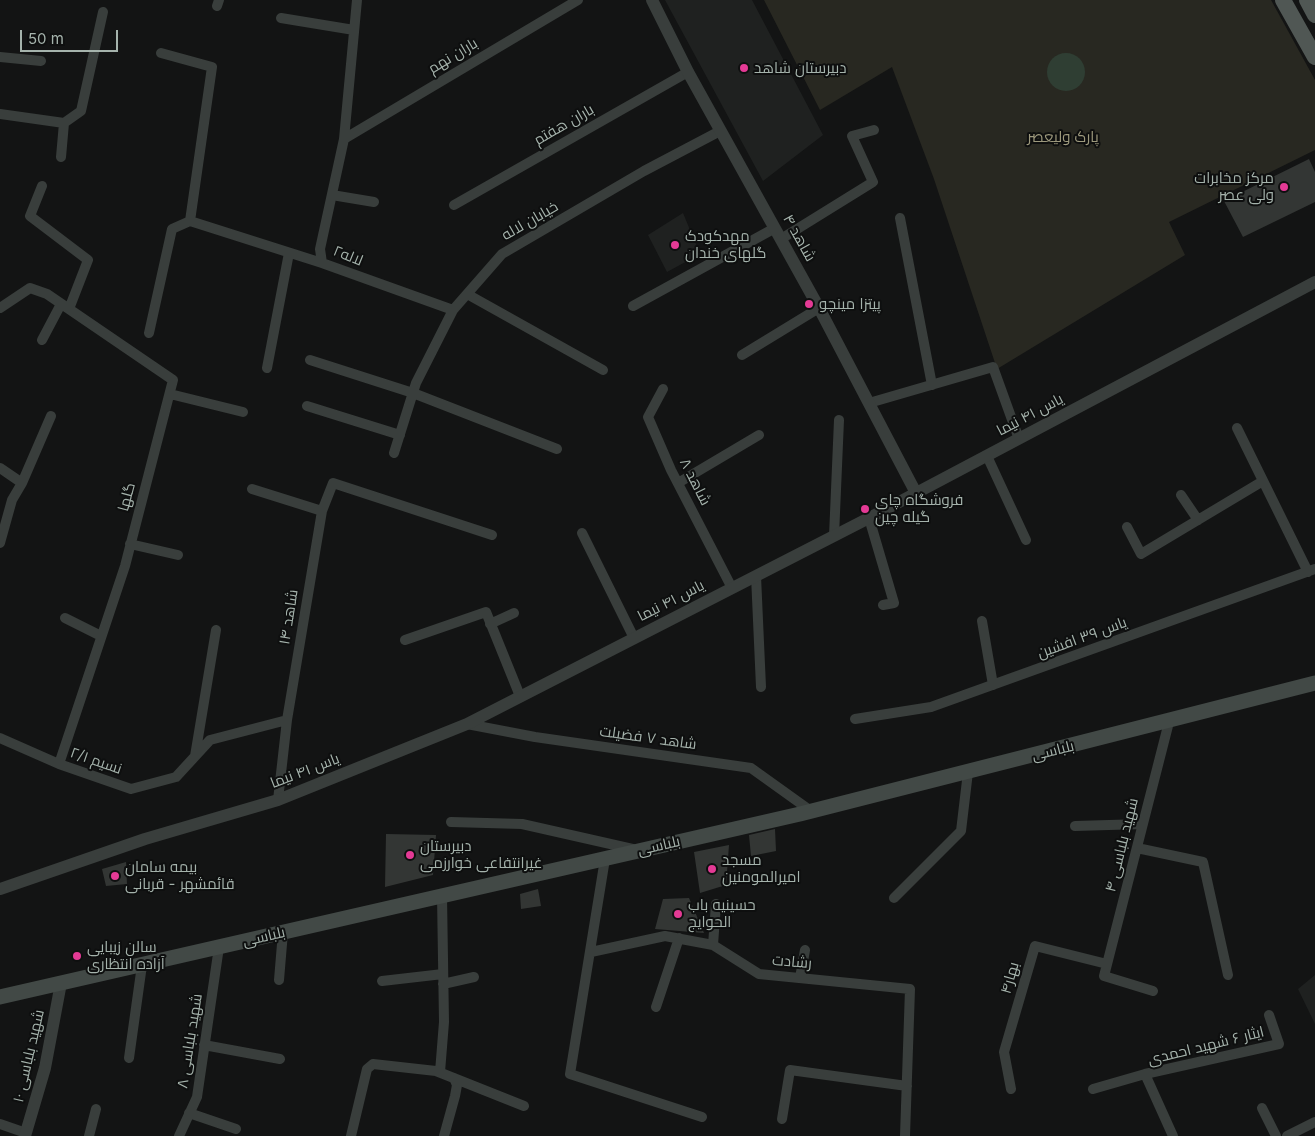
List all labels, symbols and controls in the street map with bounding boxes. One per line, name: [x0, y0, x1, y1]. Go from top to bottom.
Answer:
scale bar: [22, 20, 120, 52]
text: 50 m: [28, 29, 64, 48]
street label: باران نهم: [425, 34, 481, 78]
place label: دبیرستان شاهد: [754, 59, 846, 77]
marker: دبیرستان شاهد: [738, 62, 750, 74]
street label: باران هفتم: [531, 101, 597, 149]
park label: پارک ولیعصر: [1027, 128, 1099, 146]
place label: مرکز مخابرات ولی عصر: [1194, 169, 1274, 204]
marker: مرکز مخابرات ولی عصر: [1278, 181, 1290, 193]
street label: خیابان لاله: [499, 198, 561, 244]
street label: شاهد ۴: [779, 211, 819, 265]
place label: مهدکودک گلهای خندان: [685, 227, 766, 262]
marker: مهدکودک گلهای خندان: [669, 239, 681, 251]
street label: لاله۲: [331, 242, 365, 270]
place label: پیتزا مینچو: [819, 295, 881, 313]
marker: پیتزا مینچو: [803, 298, 815, 310]
street label: یاس ۴۱ نیما: [994, 390, 1066, 440]
street label: شاهد ۸: [676, 455, 714, 509]
street label: گلها: [115, 481, 139, 513]
place label: فروشگاه چای گیله‌ چین: [875, 491, 963, 526]
marker: فروشگاه چای گیله‌ چین: [859, 503, 871, 515]
street label: یاس ۴۱ نیما: [635, 577, 707, 625]
street label: شاهد ۱۴: [276, 588, 302, 646]
street label: یاس ۳۹ افشین: [1035, 613, 1129, 663]
street label: شاهد ۷ فضیلت: [598, 722, 698, 754]
street label: بلباسی: [1030, 737, 1076, 765]
street label: نسیم ۲/۱: [68, 744, 124, 778]
street label: یاس ۴۱ نیما: [268, 750, 342, 792]
street label: شهید بلباسی ۴: [1102, 796, 1142, 894]
street label: بلباسی: [636, 832, 682, 860]
place label: دبیرستان غیرانتفاعی خوارزمی: [420, 837, 542, 872]
marker: دبیرستان غیرانتفاعی خوارزمی: [404, 849, 416, 861]
place label: مسجد امیرالمومنین: [722, 851, 800, 886]
place label: بیمه سامان قائمشهر - قربانی: [125, 858, 235, 893]
marker: مسجد امیرالمومنین: [706, 863, 718, 875]
marker: بیمه سامان قائمشهر - قربانی: [109, 870, 121, 882]
place label: حسینیه باب الحوایج: [688, 896, 756, 931]
marker: حسینیه باب الحوایج: [672, 908, 684, 920]
street label: بلباسی: [241, 923, 287, 951]
place label: سالن زیبایی آزاده انتظاری: [87, 938, 165, 973]
marker: سالن زیبایی آزاده انتظاری: [71, 950, 83, 962]
street label: رشادت: [771, 951, 813, 973]
street label: بهار۴: [997, 960, 1023, 996]
street label: شهید بلباسی ۸: [174, 992, 206, 1090]
street label: شهید بلباسی ١٠: [10, 1008, 48, 1104]
street label: ایثار ۶ شهید احمدی: [1146, 1023, 1266, 1069]

